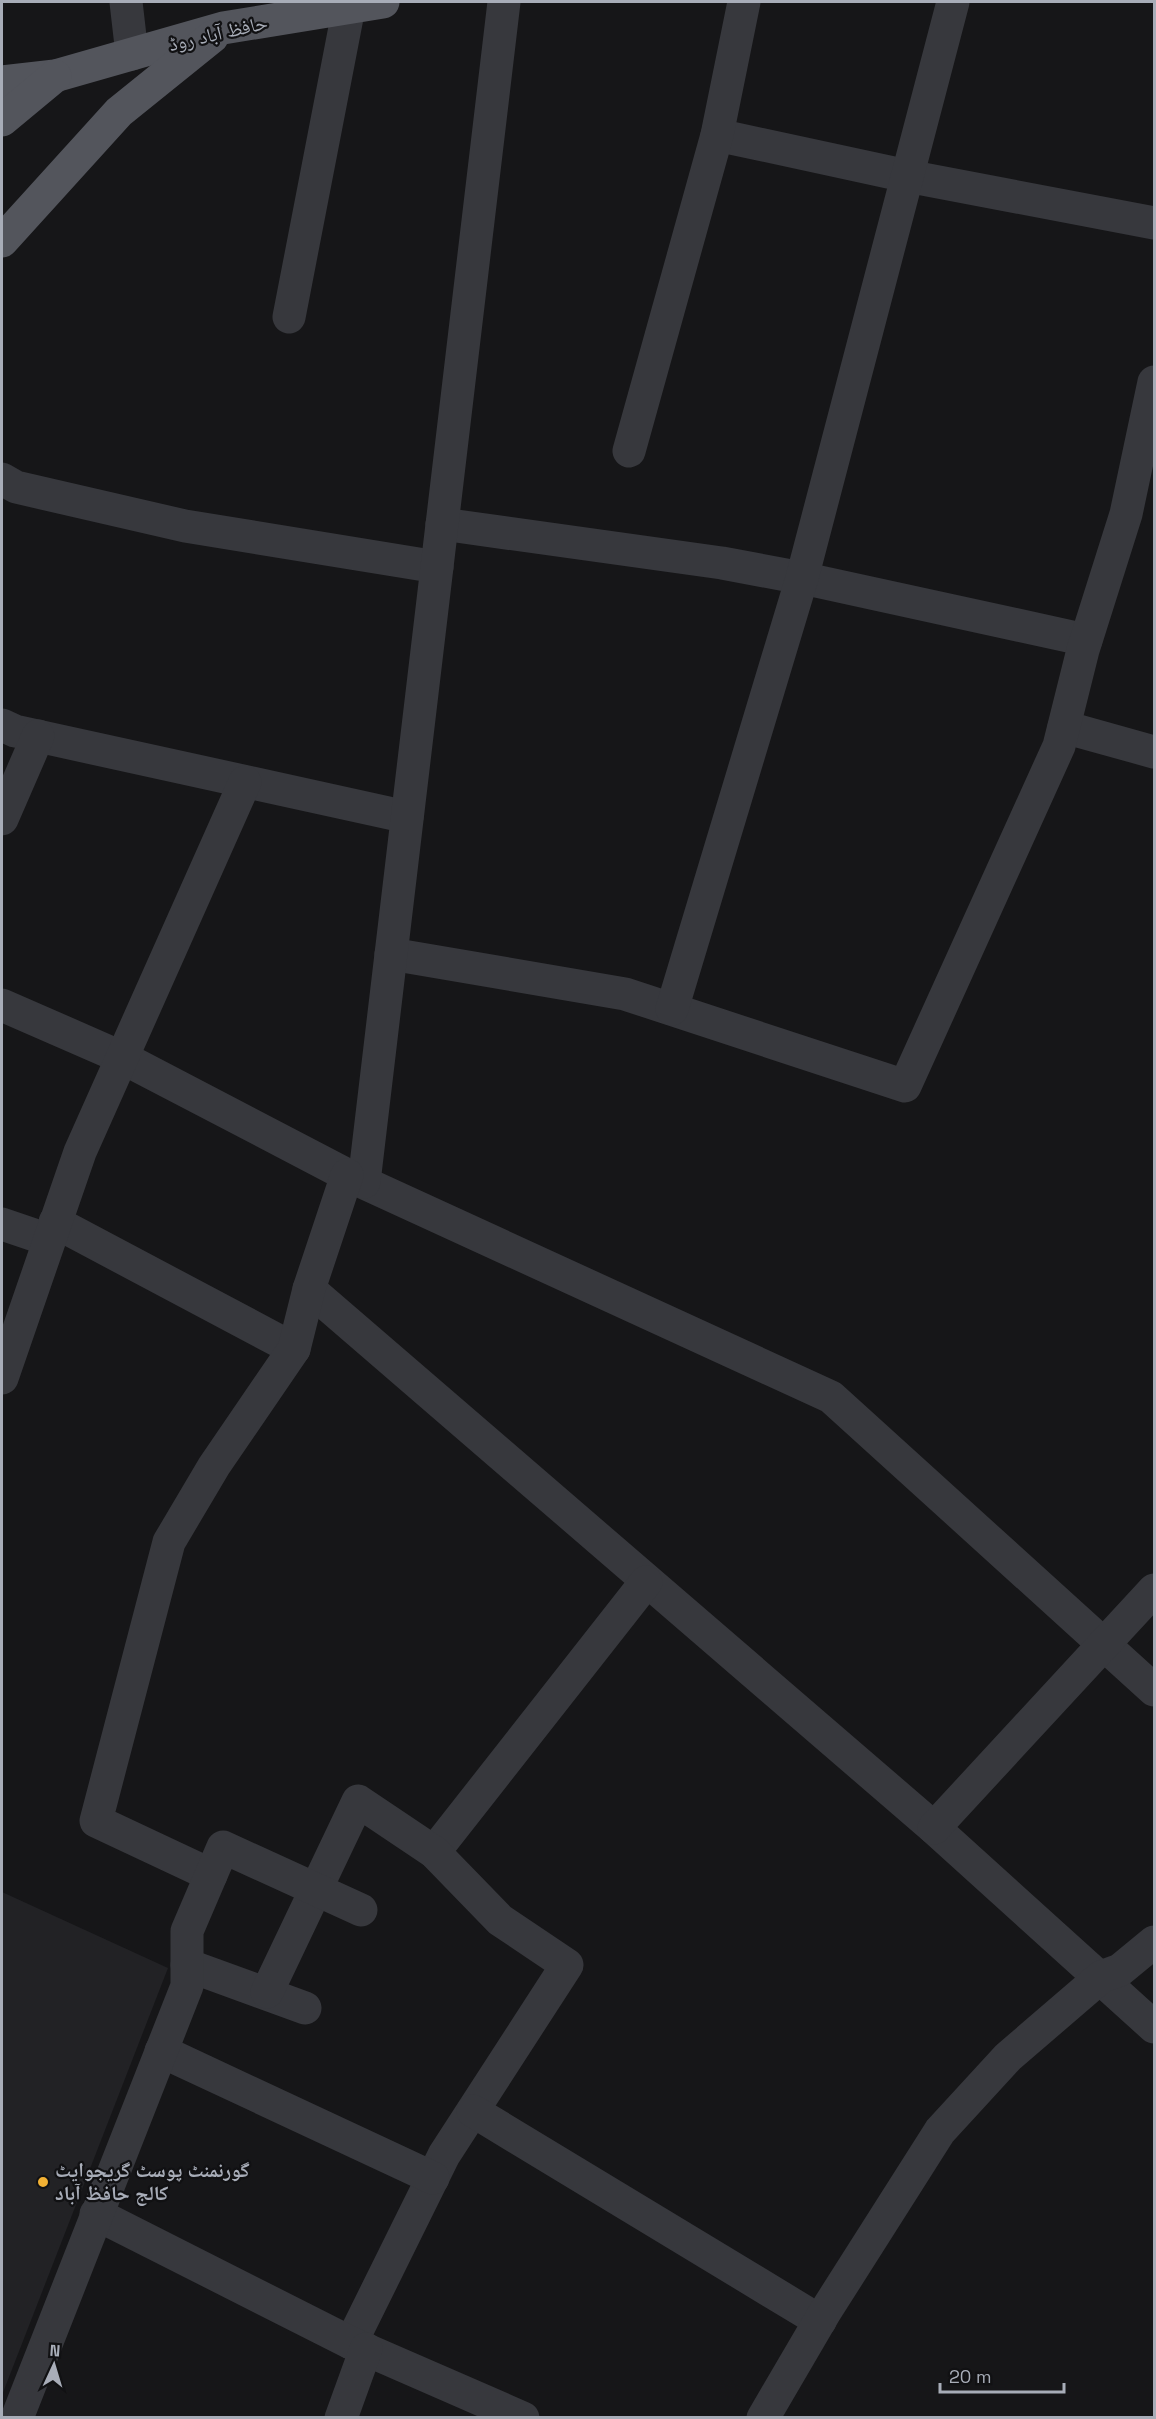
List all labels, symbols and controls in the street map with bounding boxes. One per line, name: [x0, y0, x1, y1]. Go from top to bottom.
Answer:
street label: حافظ آباد روڈ: [166, 9, 270, 57]
place label: گورنمنٹ پوسٹ گریجوایٹ کالج حافظ آباد: [55, 2157, 250, 2206]
marker: گورنمنٹ پوسٹ گریجوایٹ کالج حافظ آباد: [36, 2175, 50, 2189]
north arrow: [24, 2335, 84, 2395]
text: N: [49, 2340, 61, 2361]
scale bar: [940, 2356, 1064, 2394]
text: 20 m: [949, 2365, 992, 2388]

